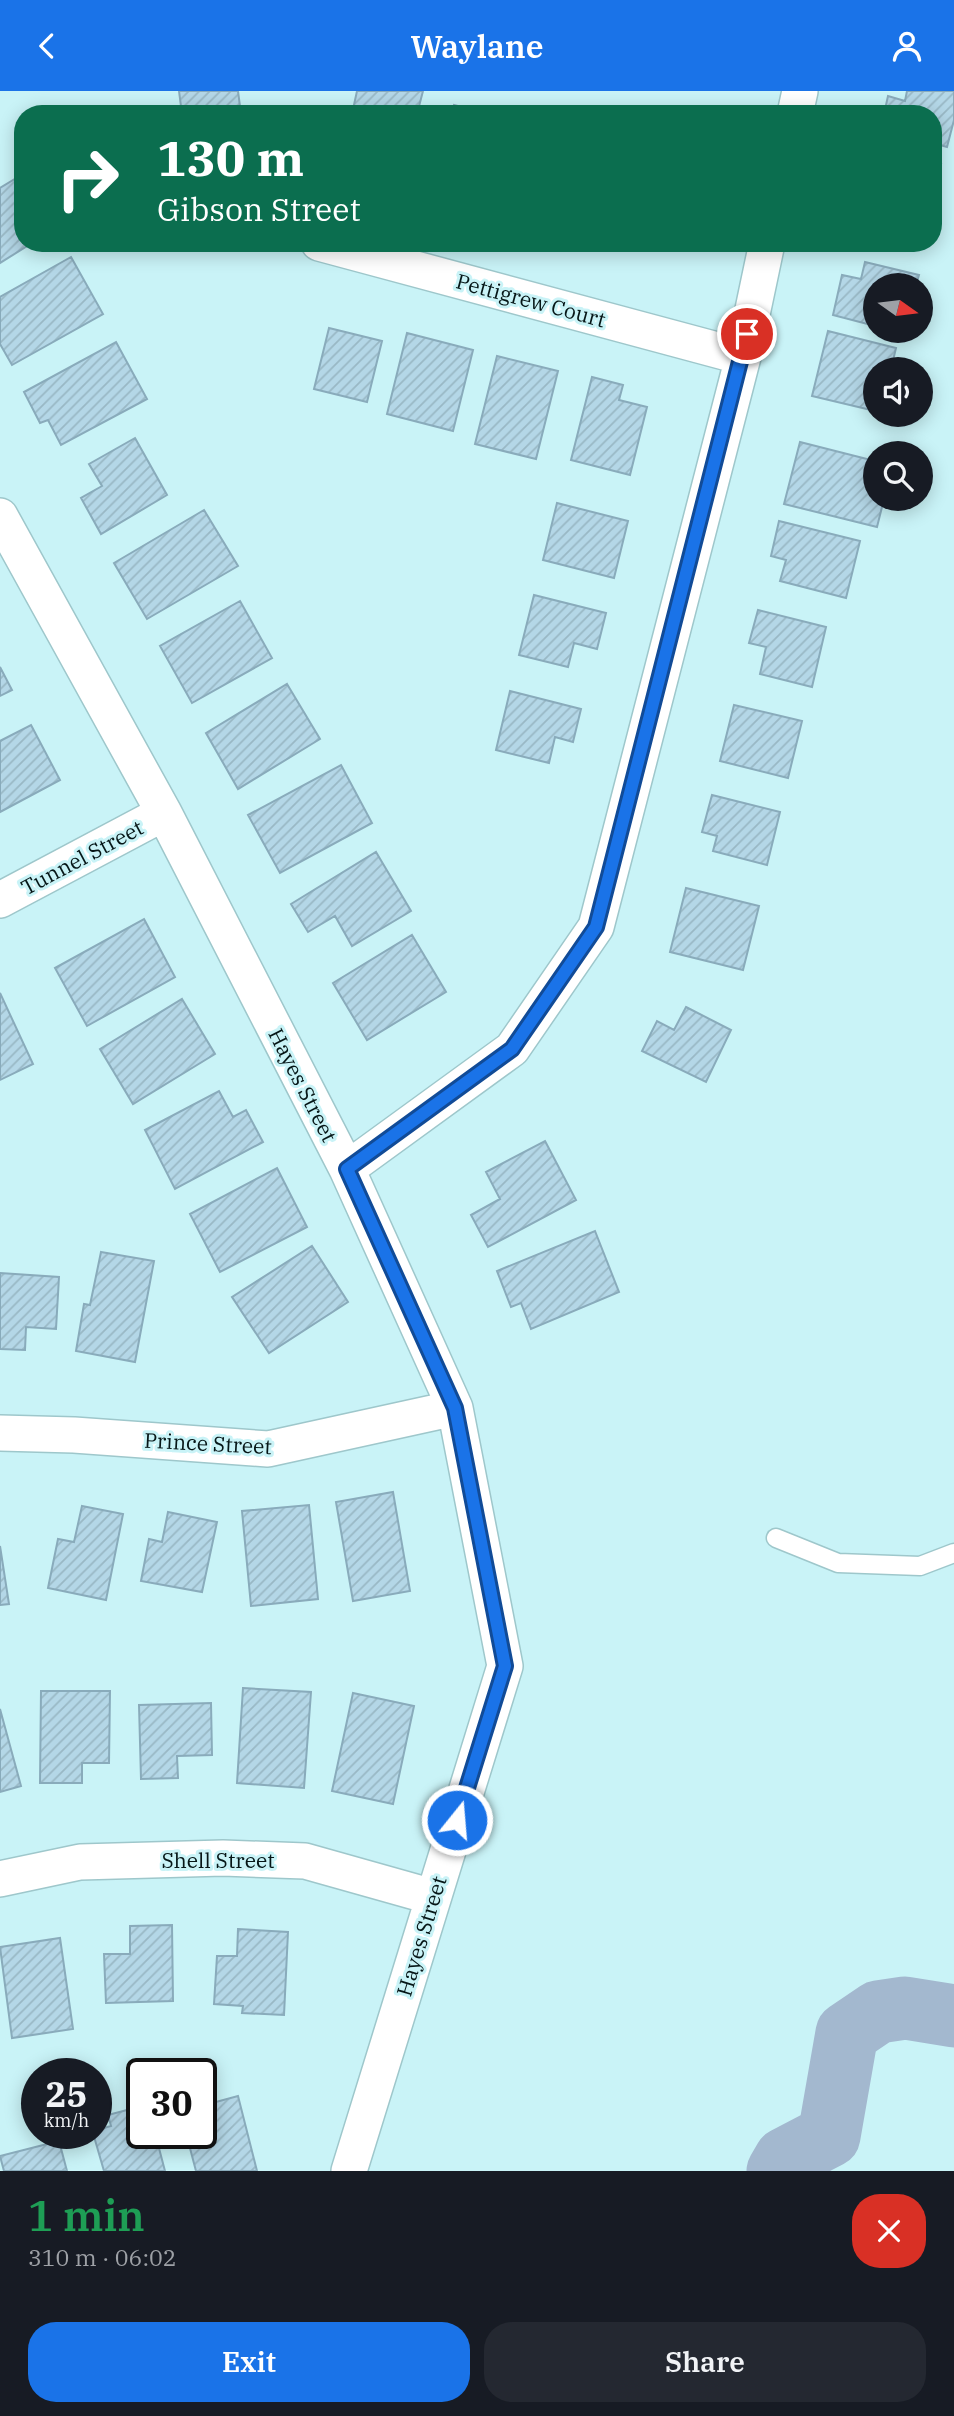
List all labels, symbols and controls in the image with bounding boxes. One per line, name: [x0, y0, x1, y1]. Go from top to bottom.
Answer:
text: Waylane: [410, 25, 544, 67]
icon: back: [28, 27, 66, 65]
icon: person: [888, 27, 926, 65]
text: 130 m: [157, 126, 304, 189]
icon: right: [42, 133, 133, 224]
text: Gibson Street: [157, 188, 361, 230]
street label: Pettigrew Court: [453, 267, 609, 333]
north arrow: [863, 273, 933, 343]
map controls: [863, 273, 933, 511]
pin: [717, 304, 777, 364]
icon: arrive: [728, 315, 766, 353]
button: sound: [863, 357, 933, 427]
button: search: [863, 441, 933, 511]
street label: Tunnel Street: [16, 813, 148, 901]
street label: Hayes Street: [262, 1023, 344, 1147]
street label: Prince Street: [143, 1426, 273, 1460]
position arrow: [420, 1783, 494, 1857]
street label: Shell Street: [161, 1846, 275, 1874]
street label: Hayes Street: [389, 1873, 453, 1999]
speed limit sign: 30: [126, 2058, 217, 2149]
text: 25: [45, 2071, 88, 2117]
text: km/h: [44, 2109, 89, 2132]
text: 1 min: [28, 2188, 145, 2243]
button: close: [852, 2194, 926, 2268]
text: 310 m · 06:02: [28, 2242, 177, 2272]
button: Exit: [28, 2322, 470, 2402]
button: Share: [484, 2322, 926, 2402]

